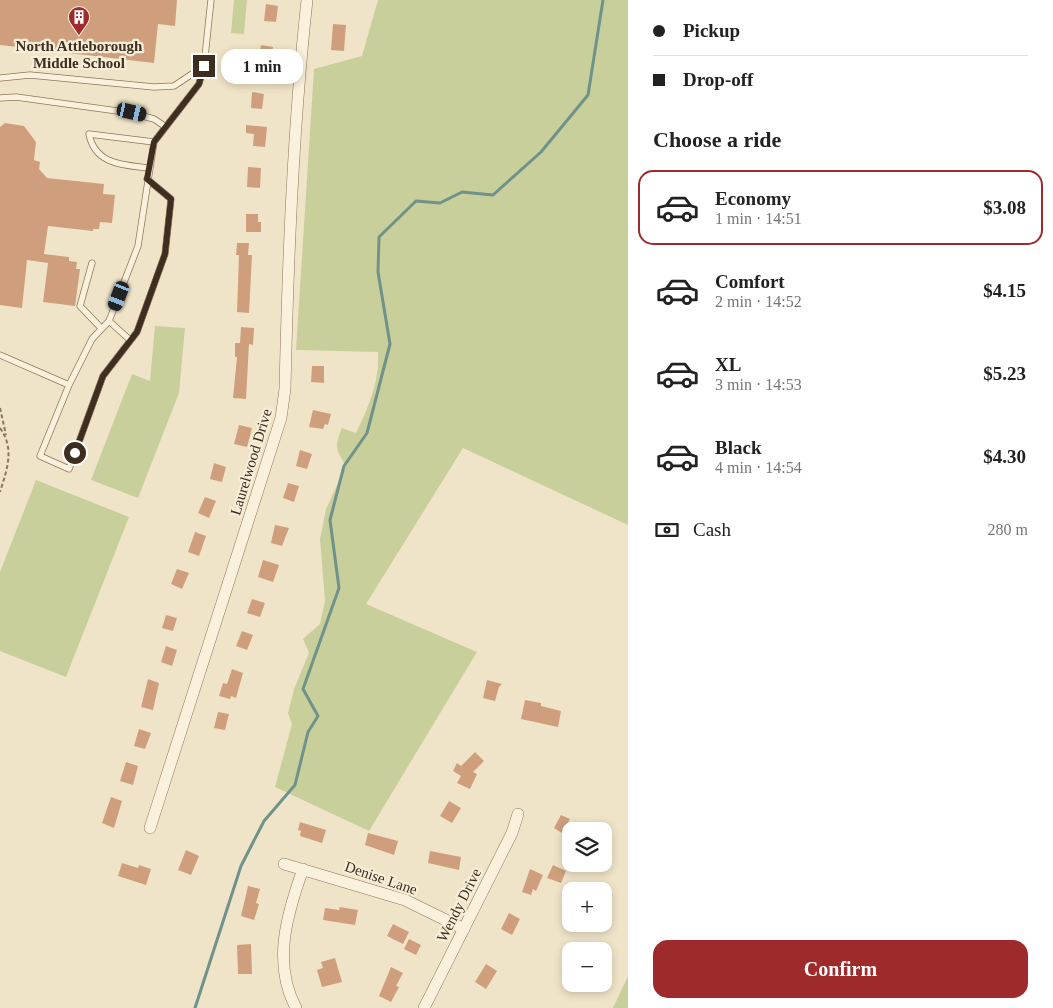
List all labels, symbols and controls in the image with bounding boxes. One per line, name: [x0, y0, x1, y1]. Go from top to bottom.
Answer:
building icon: North Attleborough Middle School: [67, 5, 91, 36]
text: Pickup: [683, 20, 740, 41]
place label: North Attleborough Middle School: [16, 38, 143, 71]
callout: 1 min: [222, 48, 304, 84]
route end: [193, 55, 215, 77]
text: 1 min: [243, 58, 281, 75]
text: Drop-off: [683, 69, 753, 90]
car: [115, 101, 148, 123]
text: Choose a ride: [653, 127, 781, 152]
icon: car: [655, 185, 700, 230]
text: Economy: [715, 188, 791, 209]
text: $3.08: [983, 197, 1026, 218]
text: 1 min · 14:51: [715, 210, 802, 227]
icon: car: [655, 268, 700, 313]
text: Comfort: [715, 271, 785, 292]
car: [106, 279, 131, 313]
text: $4.15: [983, 280, 1026, 301]
text: 2 min · 14:52: [715, 293, 802, 310]
icon: car: [655, 351, 700, 396]
text: XL: [715, 354, 741, 375]
text: $5.23: [983, 363, 1026, 384]
text: 3 min · 14:53: [715, 376, 802, 393]
street label: Laurelwood Drive: [227, 407, 275, 517]
icon: car: [655, 434, 700, 479]
text: Black: [715, 437, 761, 458]
route start: [64, 442, 86, 464]
text: $4.30: [983, 446, 1026, 467]
text: 4 min · 14:54: [715, 459, 802, 476]
icon: cash: [653, 516, 681, 544]
text: Cash: [693, 519, 731, 540]
text: 280 m: [988, 521, 1028, 538]
map controls: [562, 822, 612, 992]
button: layers: [562, 822, 612, 872]
street label: Denise Lane: [343, 858, 420, 898]
street label: Wendy Drive: [434, 865, 484, 944]
button: +: [562, 882, 612, 932]
button: Confirm: [653, 940, 1028, 998]
button: −: [562, 942, 612, 992]

